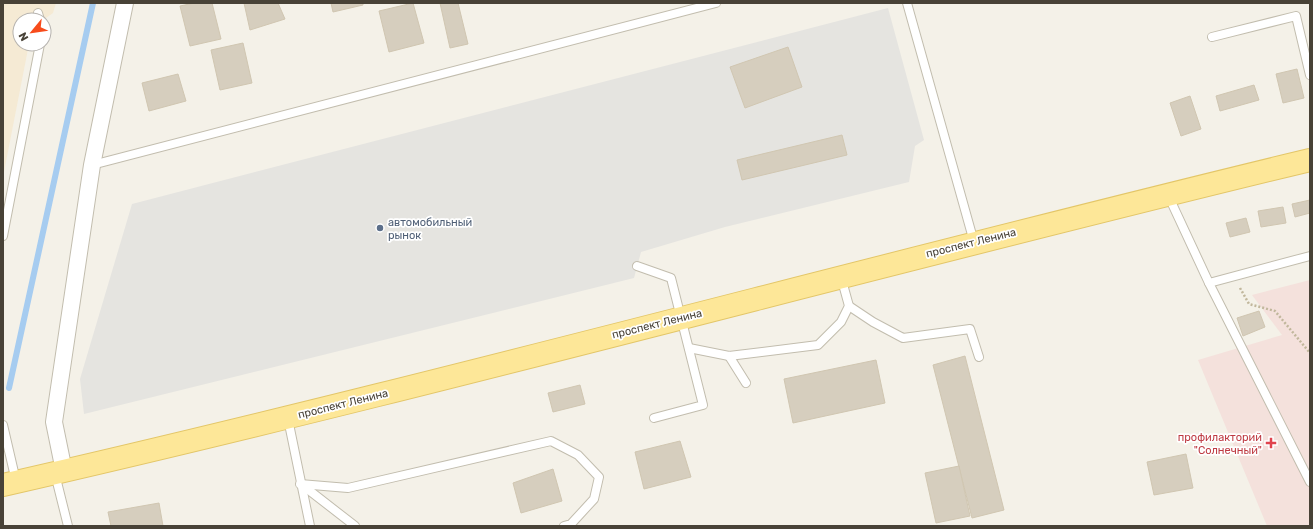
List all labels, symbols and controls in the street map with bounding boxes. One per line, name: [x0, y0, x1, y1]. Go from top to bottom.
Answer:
north arrow: [12, 12, 52, 52]
text: N: [16, 30, 31, 43]
place label: автомобильный рынок: [388, 216, 472, 242]
marker: автомобильный рынок: [375, 223, 385, 233]
street label: проспект Ленина: [925, 226, 1017, 260]
street label: проспект Ленина: [611, 307, 703, 341]
street label: проспект Ленина: [297, 387, 389, 421]
place label: профилакторий "Солнечный": [1178, 431, 1262, 457]
marker: профилакторий "Солнечный": [1265, 437, 1277, 449]

